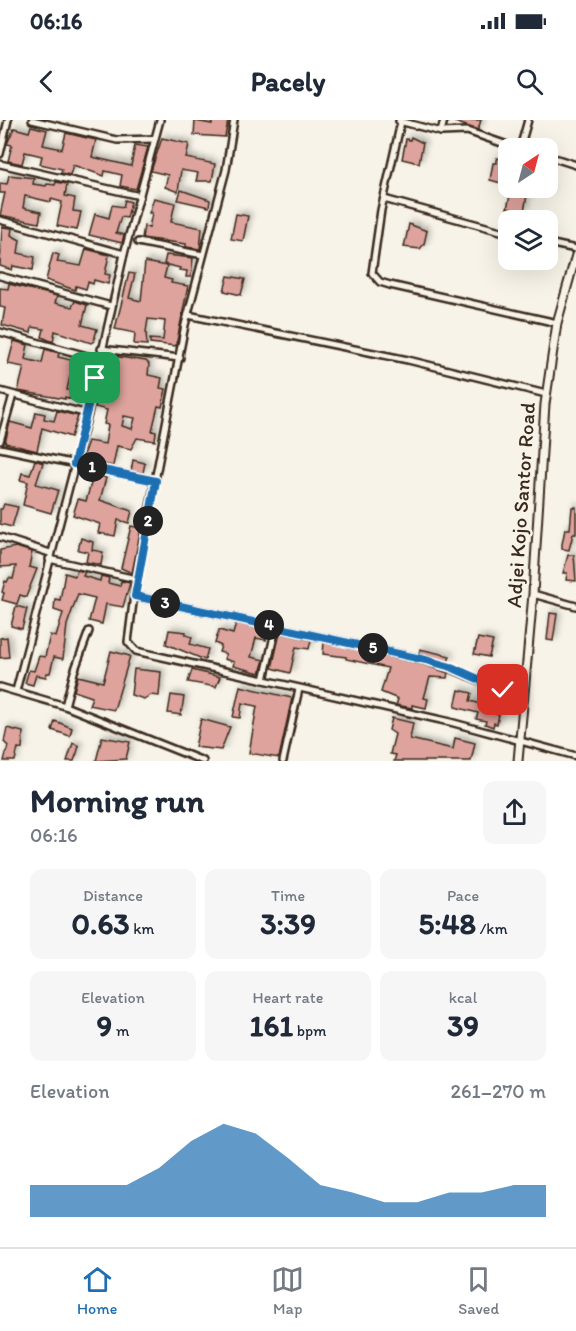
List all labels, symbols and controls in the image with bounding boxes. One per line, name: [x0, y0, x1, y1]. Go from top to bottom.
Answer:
text: 06:16: [30, 8, 82, 35]
icon: back: [30, 65, 63, 98]
text: Pacely: [251, 65, 325, 98]
icon: search: [513, 65, 546, 98]
north arrow: [498, 138, 558, 198]
map controls: [498, 138, 558, 270]
button: layers: [498, 210, 558, 270]
pin: [69, 352, 120, 403]
icon: arrive: [78, 361, 111, 394]
street label: Adjei Kojo Santor Road: [501, 401, 540, 609]
pin: 1: [77, 452, 107, 482]
text: 1: [88, 457, 96, 476]
pin: 2: [133, 506, 163, 536]
text: 2: [144, 511, 152, 530]
pin: 3: [150, 588, 180, 618]
text: 3: [161, 593, 169, 612]
pin: 4: [254, 610, 284, 640]
text: 4: [264, 615, 274, 634]
pin: 5: [358, 633, 388, 663]
text: 5: [369, 638, 377, 657]
pin: [477, 664, 528, 715]
icon: check: [486, 673, 519, 706]
text: Morning run: [30, 781, 205, 820]
button: share: [483, 781, 546, 844]
text: 06:16: [30, 823, 78, 847]
text: Distance: [83, 886, 143, 905]
text: Time: [271, 886, 305, 905]
text: Pace: [447, 886, 479, 905]
text: 0.63: [72, 905, 130, 942]
text: 3:39: [260, 905, 316, 942]
text: 5:48: [418, 905, 476, 942]
text: km: [130, 919, 154, 938]
text: /km: [476, 919, 508, 938]
text: Elevation: [81, 988, 145, 1007]
text: Heart rate: [253, 988, 323, 1007]
text: kcal: [449, 988, 477, 1007]
text: 9: [97, 1007, 112, 1044]
text: 161: [250, 1007, 293, 1044]
text: 39: [447, 1007, 479, 1044]
text: m: [112, 1021, 129, 1040]
text: bpm: [293, 1021, 327, 1040]
text: Elevation: [30, 1079, 109, 1103]
text: 261–270 m: [450, 1079, 546, 1103]
tab: Home: [77, 1263, 117, 1318]
tab: Map: [271, 1263, 304, 1318]
tab: Saved: [458, 1263, 499, 1318]

